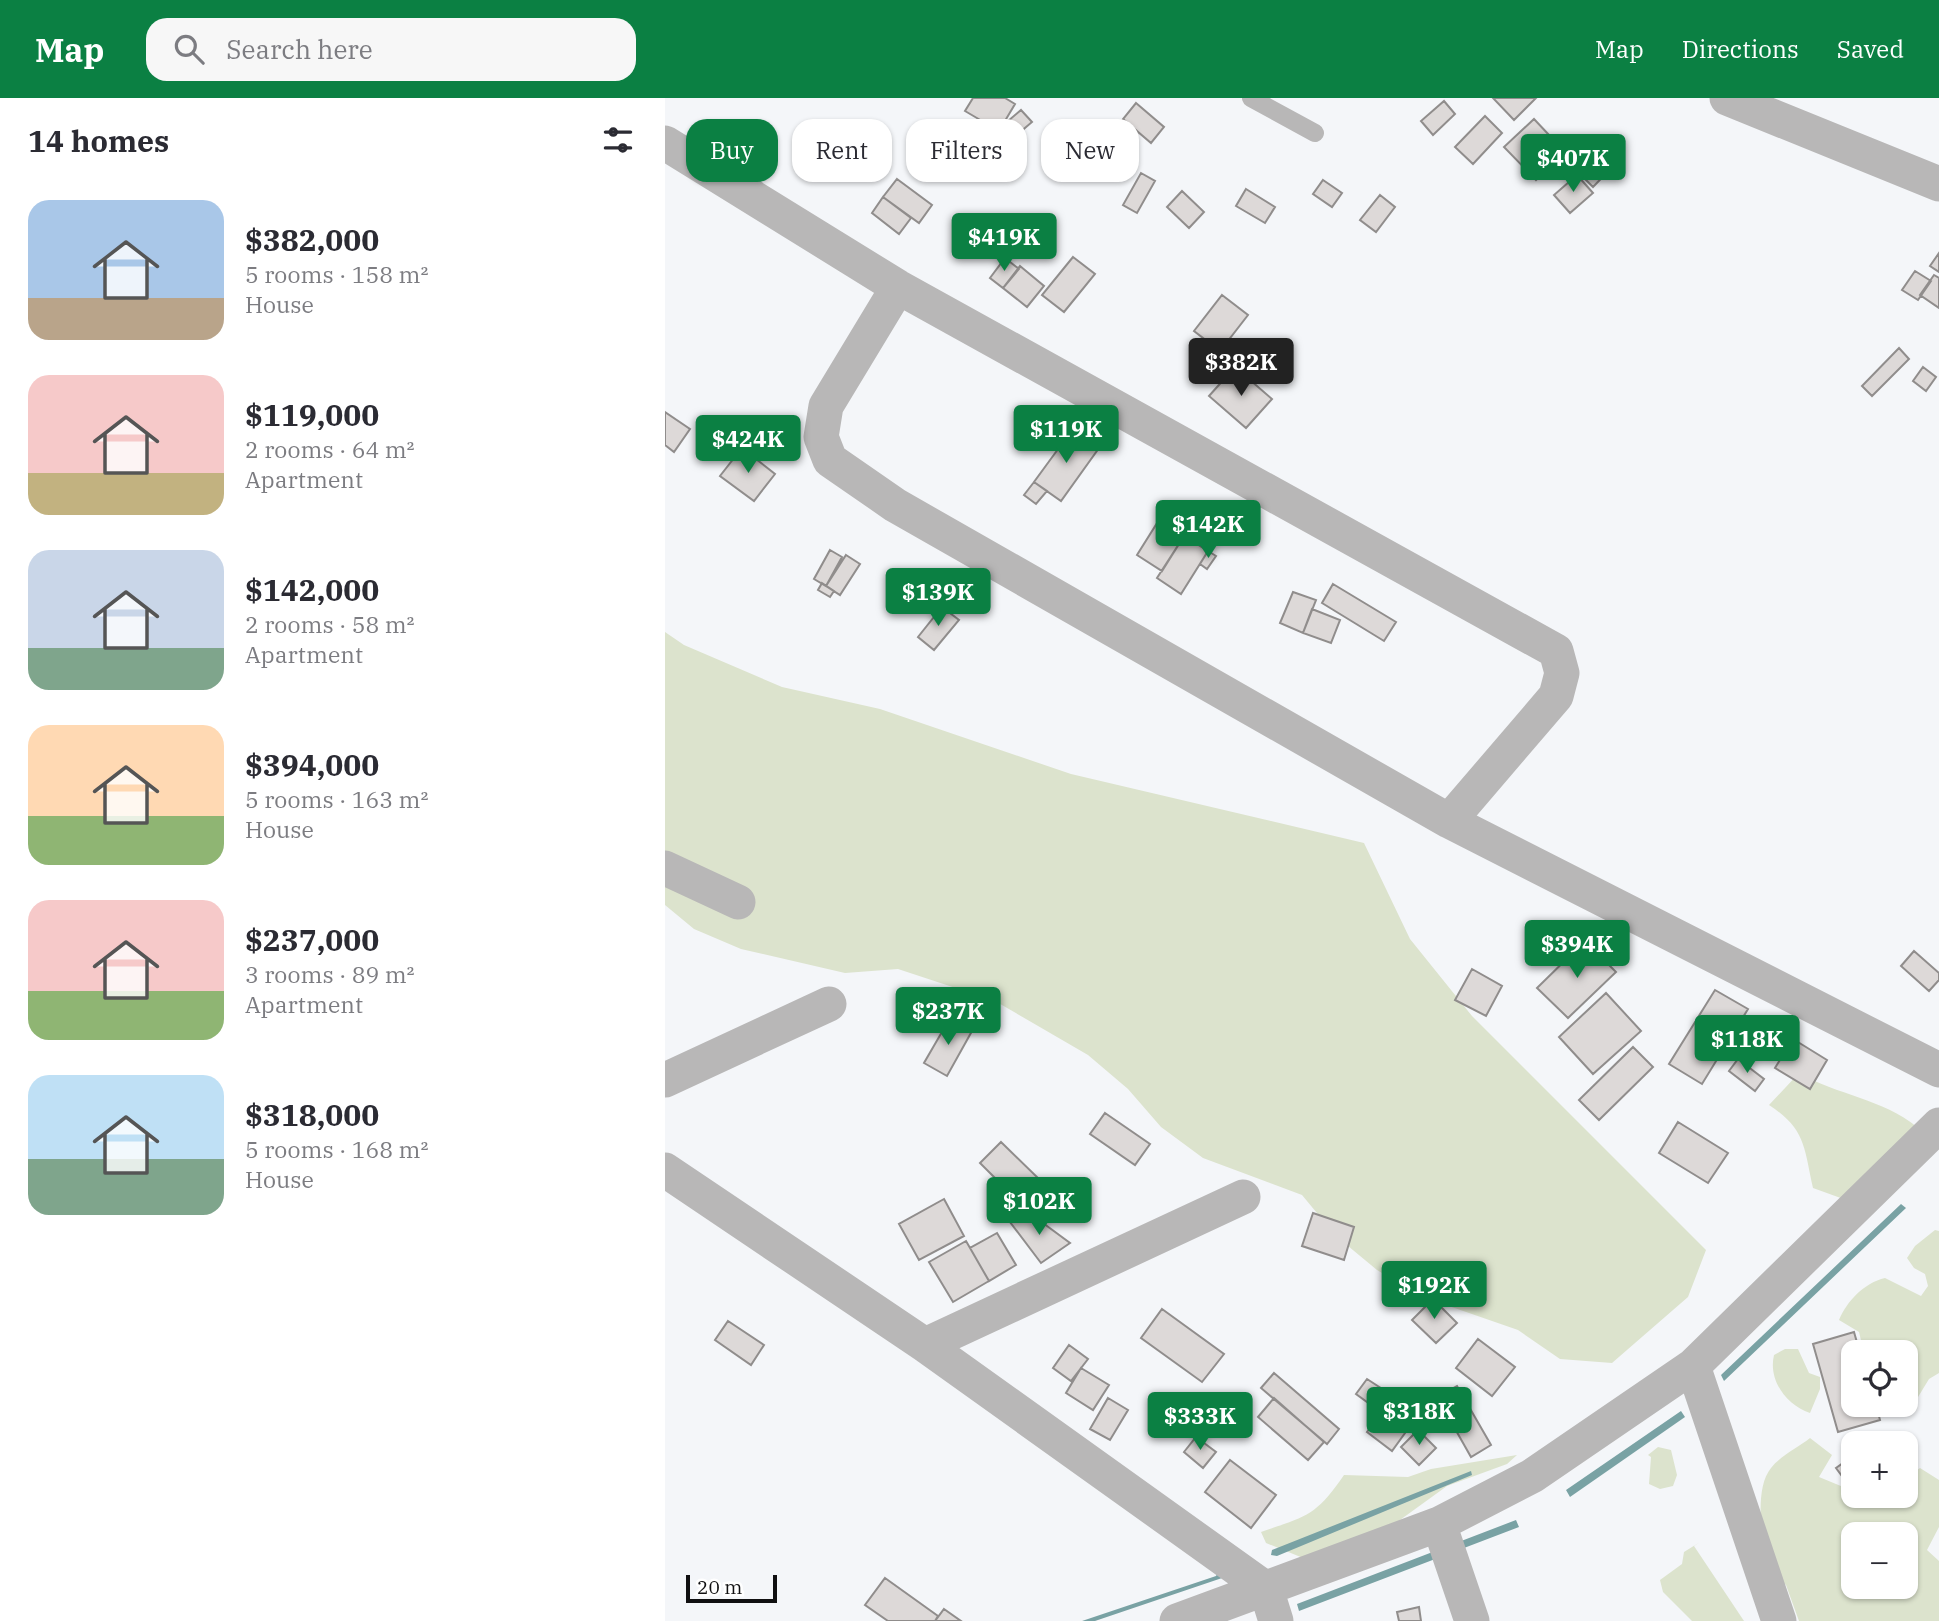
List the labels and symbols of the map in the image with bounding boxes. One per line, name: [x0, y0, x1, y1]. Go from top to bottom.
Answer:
pin: $407K: [1524, 134, 1622, 194]
pin: $419K: [955, 214, 1053, 273]
pin: $382K: [1192, 338, 1290, 398]
pin: $119K: [1017, 406, 1115, 465]
pin: $424K: [699, 416, 797, 475]
pin: $142K: [1159, 500, 1257, 560]
pin: $139K: [889, 568, 987, 628]
pin: $394K: [1528, 920, 1626, 980]
pin: $237K: [899, 988, 997, 1047]
pin: $118K: [1698, 1016, 1796, 1075]
pin: $102K: [990, 1178, 1088, 1237]
pin: $192K: [1385, 1262, 1483, 1321]
pin: $318K: [1370, 1388, 1468, 1447]
pin: $333K: [1151, 1392, 1249, 1452]
scale bar: [686, 1572, 777, 1604]

